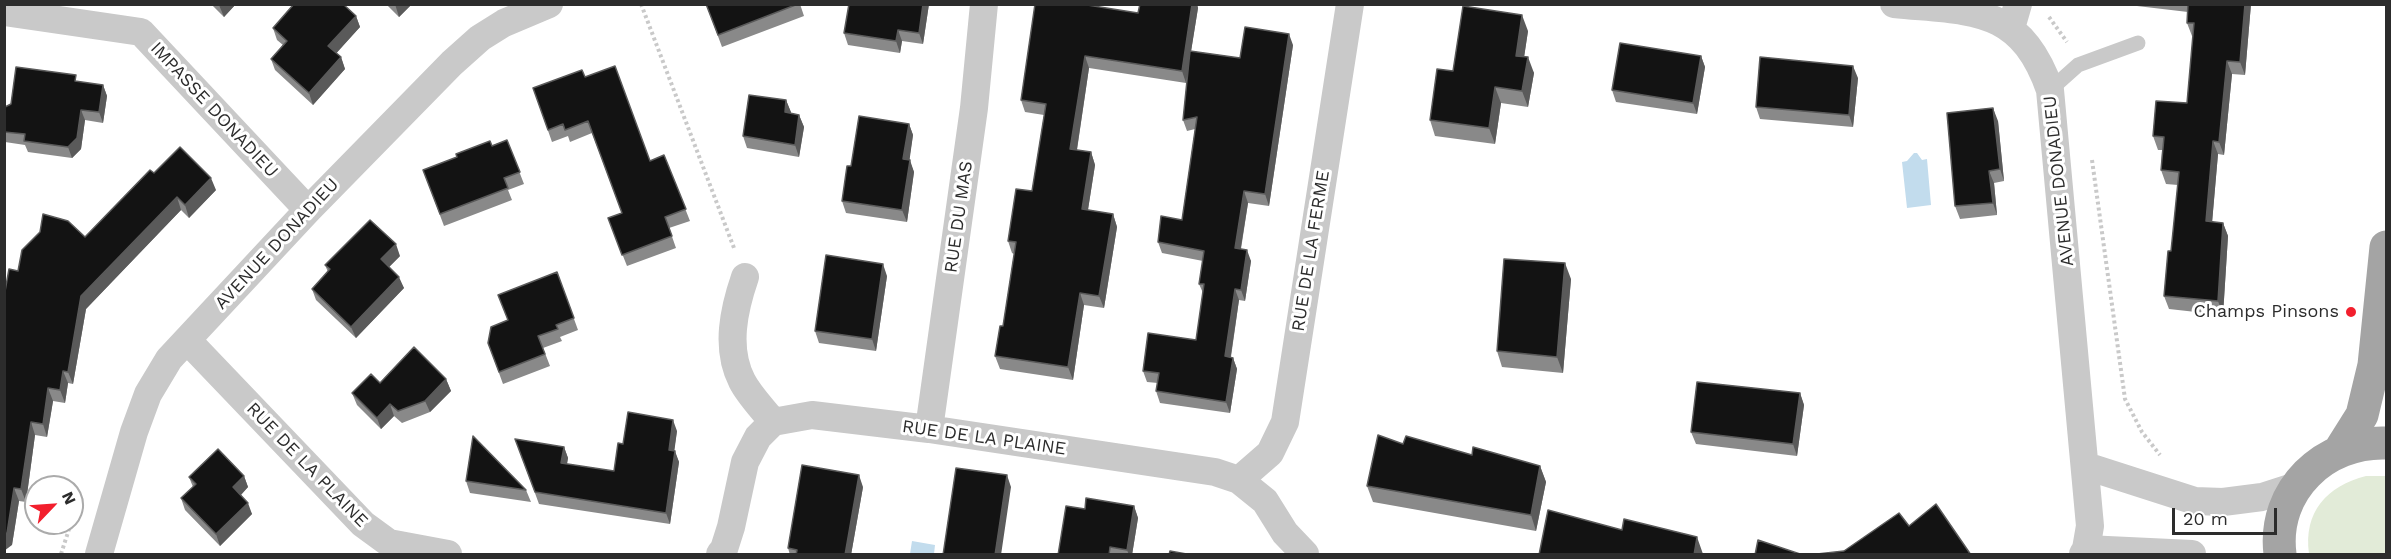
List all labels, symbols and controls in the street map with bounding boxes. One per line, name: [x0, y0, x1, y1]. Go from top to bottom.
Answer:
street label: IMPASSE DONADIEU: [146, 38, 282, 182]
street label: AVENUE DONADIEU: [2039, 95, 2079, 267]
street label: RUE DU MAS: [940, 160, 978, 274]
street label: RUE DE LA FERME: [1288, 169, 1334, 333]
street label: AVENUE DONADIEU: [211, 174, 343, 314]
place label: Champs Pinsons: [2193, 301, 2339, 323]
marker: Champs Pinsons: [2344, 305, 2358, 319]
street label: RUE DE LA PLAINE: [242, 398, 372, 532]
street label: RUE DE LA PLAINE: [901, 416, 1067, 460]
north arrow: [24, 475, 84, 535]
text: N: [58, 489, 80, 507]
scale bar: [2175, 496, 2280, 534]
text: 20 m: [2183, 508, 2228, 529]

